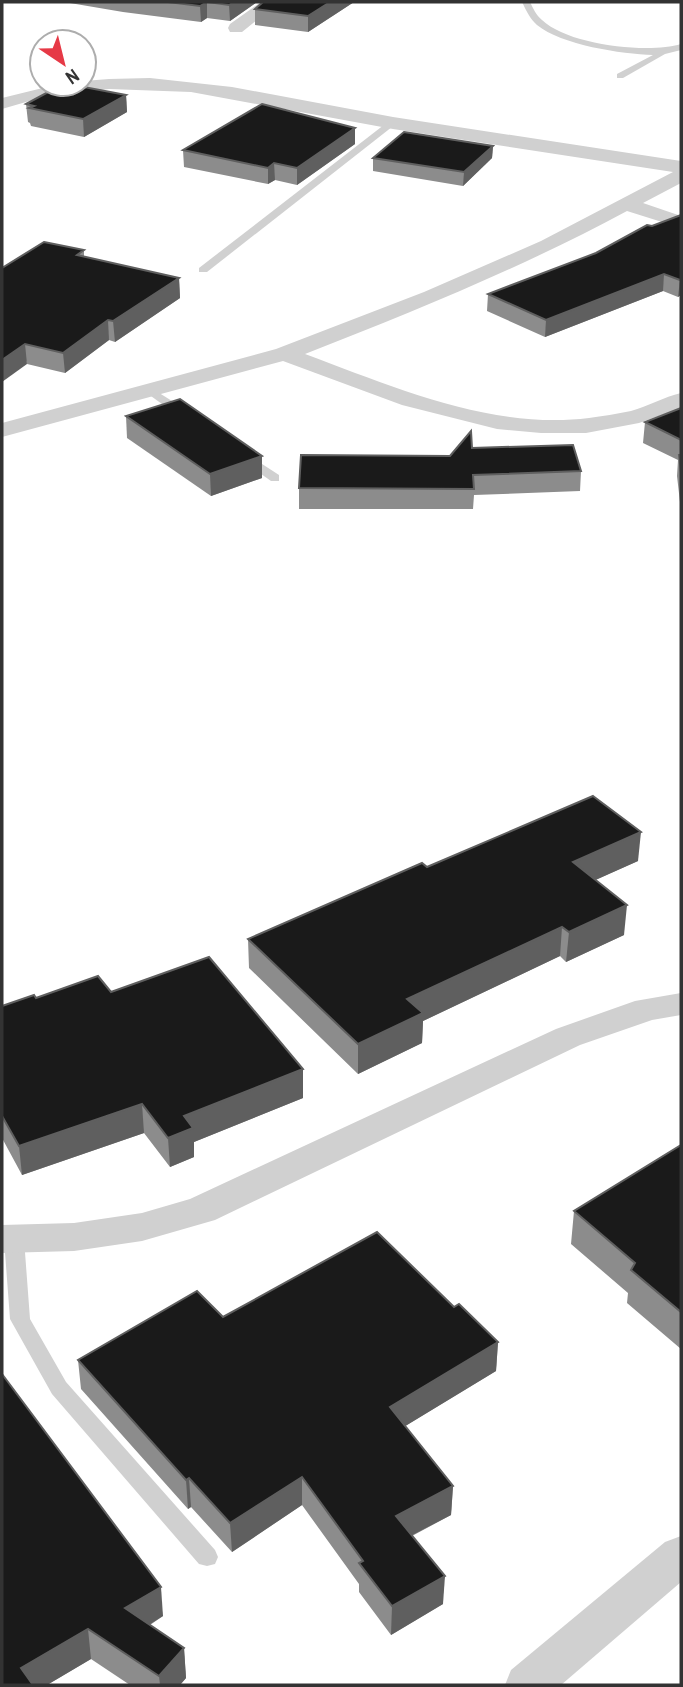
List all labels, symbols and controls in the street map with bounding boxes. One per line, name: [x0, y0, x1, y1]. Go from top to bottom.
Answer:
north arrow: [28, 28, 98, 98]
text: N: [61, 63, 85, 91]

